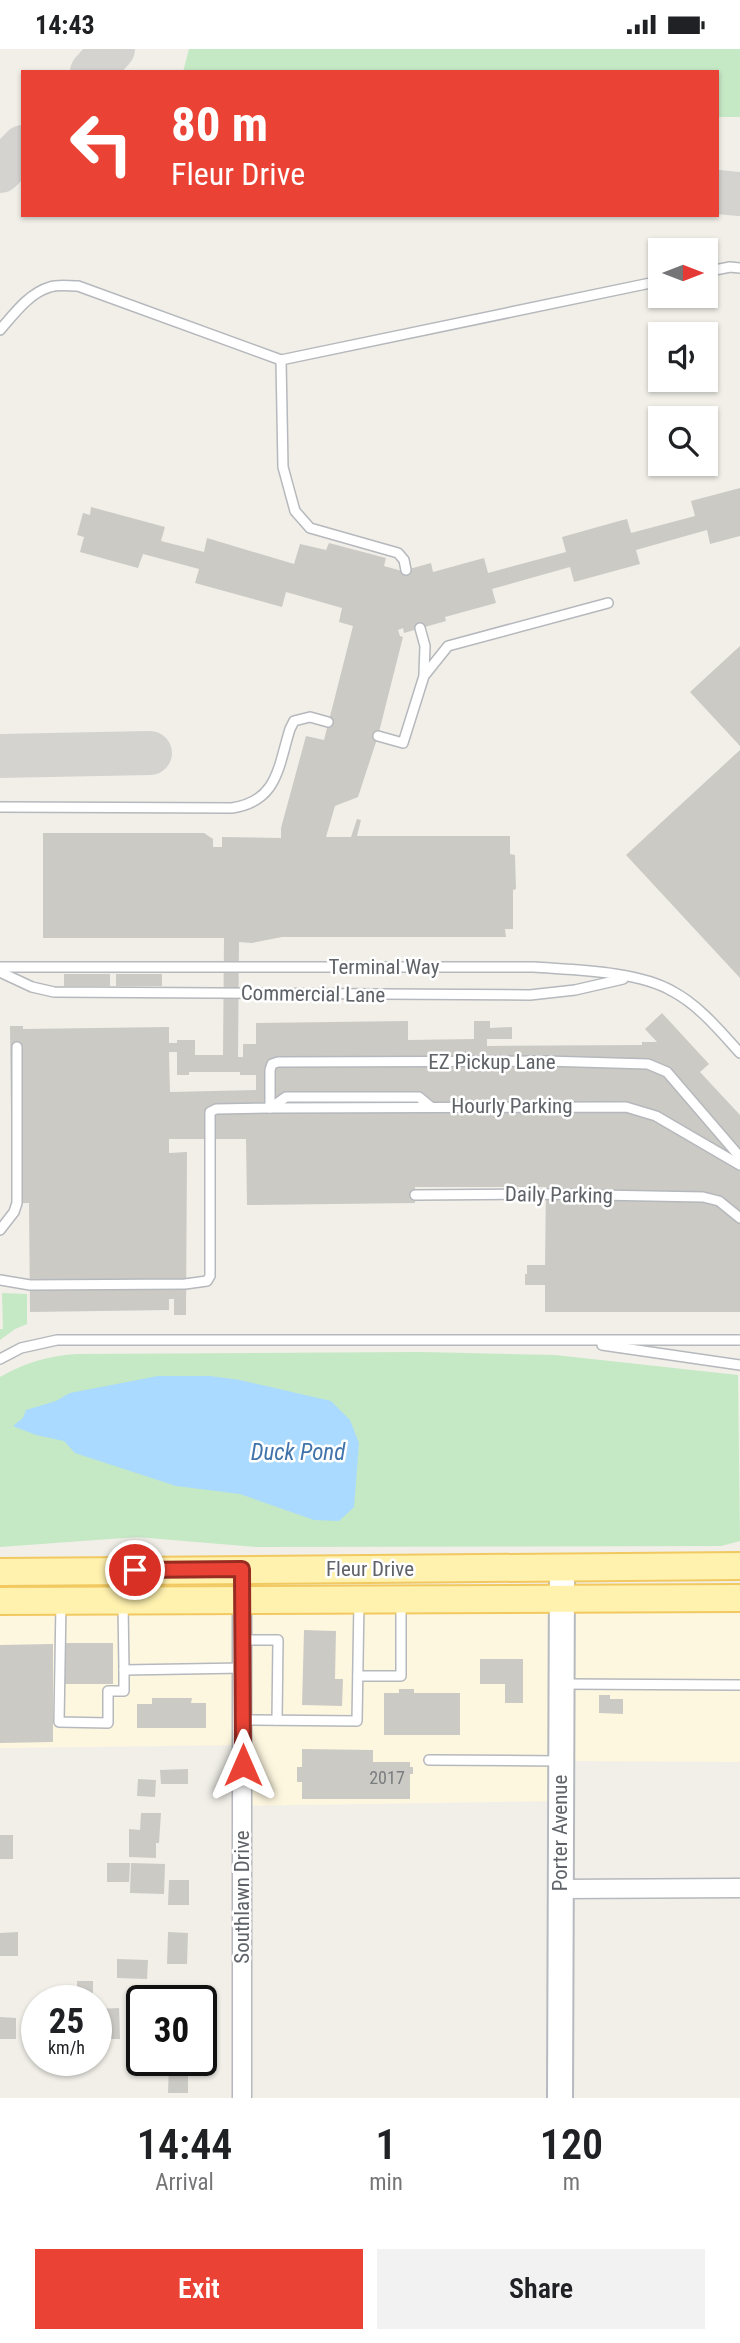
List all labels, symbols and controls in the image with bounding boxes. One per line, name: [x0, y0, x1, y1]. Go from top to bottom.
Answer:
text: 14:43: [35, 10, 95, 40]
text: 80 m: [171, 96, 268, 153]
icon: left: [56, 98, 147, 189]
text: Fleur Drive: [171, 155, 305, 193]
north arrow: [648, 238, 718, 308]
map controls: [648, 238, 718, 476]
button: sound: [648, 322, 718, 392]
button: search: [648, 406, 718, 476]
street label: Terminal Way: [329, 955, 440, 979]
street label: Commercial Lane: [241, 981, 386, 1007]
street label: EZ Pickup Lane: [428, 1050, 556, 1074]
street label: Hourly Parking: [451, 1094, 573, 1118]
street label: Daily Parking: [505, 1182, 613, 1208]
water label: Duck Pond: [251, 1439, 346, 1466]
pin: [105, 1540, 165, 1600]
icon: arrive: [116, 1551, 154, 1589]
street label: Fleur Drive: [326, 1557, 414, 1581]
position arrow: [206, 1728, 280, 1802]
house number: 2017: [369, 1767, 405, 1788]
street label: Porter Avenue: [548, 1775, 572, 1891]
street label: Southlawn Drive: [230, 1830, 254, 1964]
speed limit sign: 30: [126, 1985, 217, 2076]
text: 25: [49, 2001, 84, 2042]
text: km/h: [48, 2037, 85, 2058]
text: 14:44: [137, 2120, 232, 2169]
text: 1: [376, 2120, 397, 2169]
text: 120: [540, 2120, 603, 2169]
text: Arrival: [155, 2169, 214, 2196]
text: min: [369, 2169, 403, 2196]
text: m: [563, 2169, 580, 2196]
button: Exit: [35, 2249, 363, 2329]
button: Share: [377, 2249, 705, 2329]

